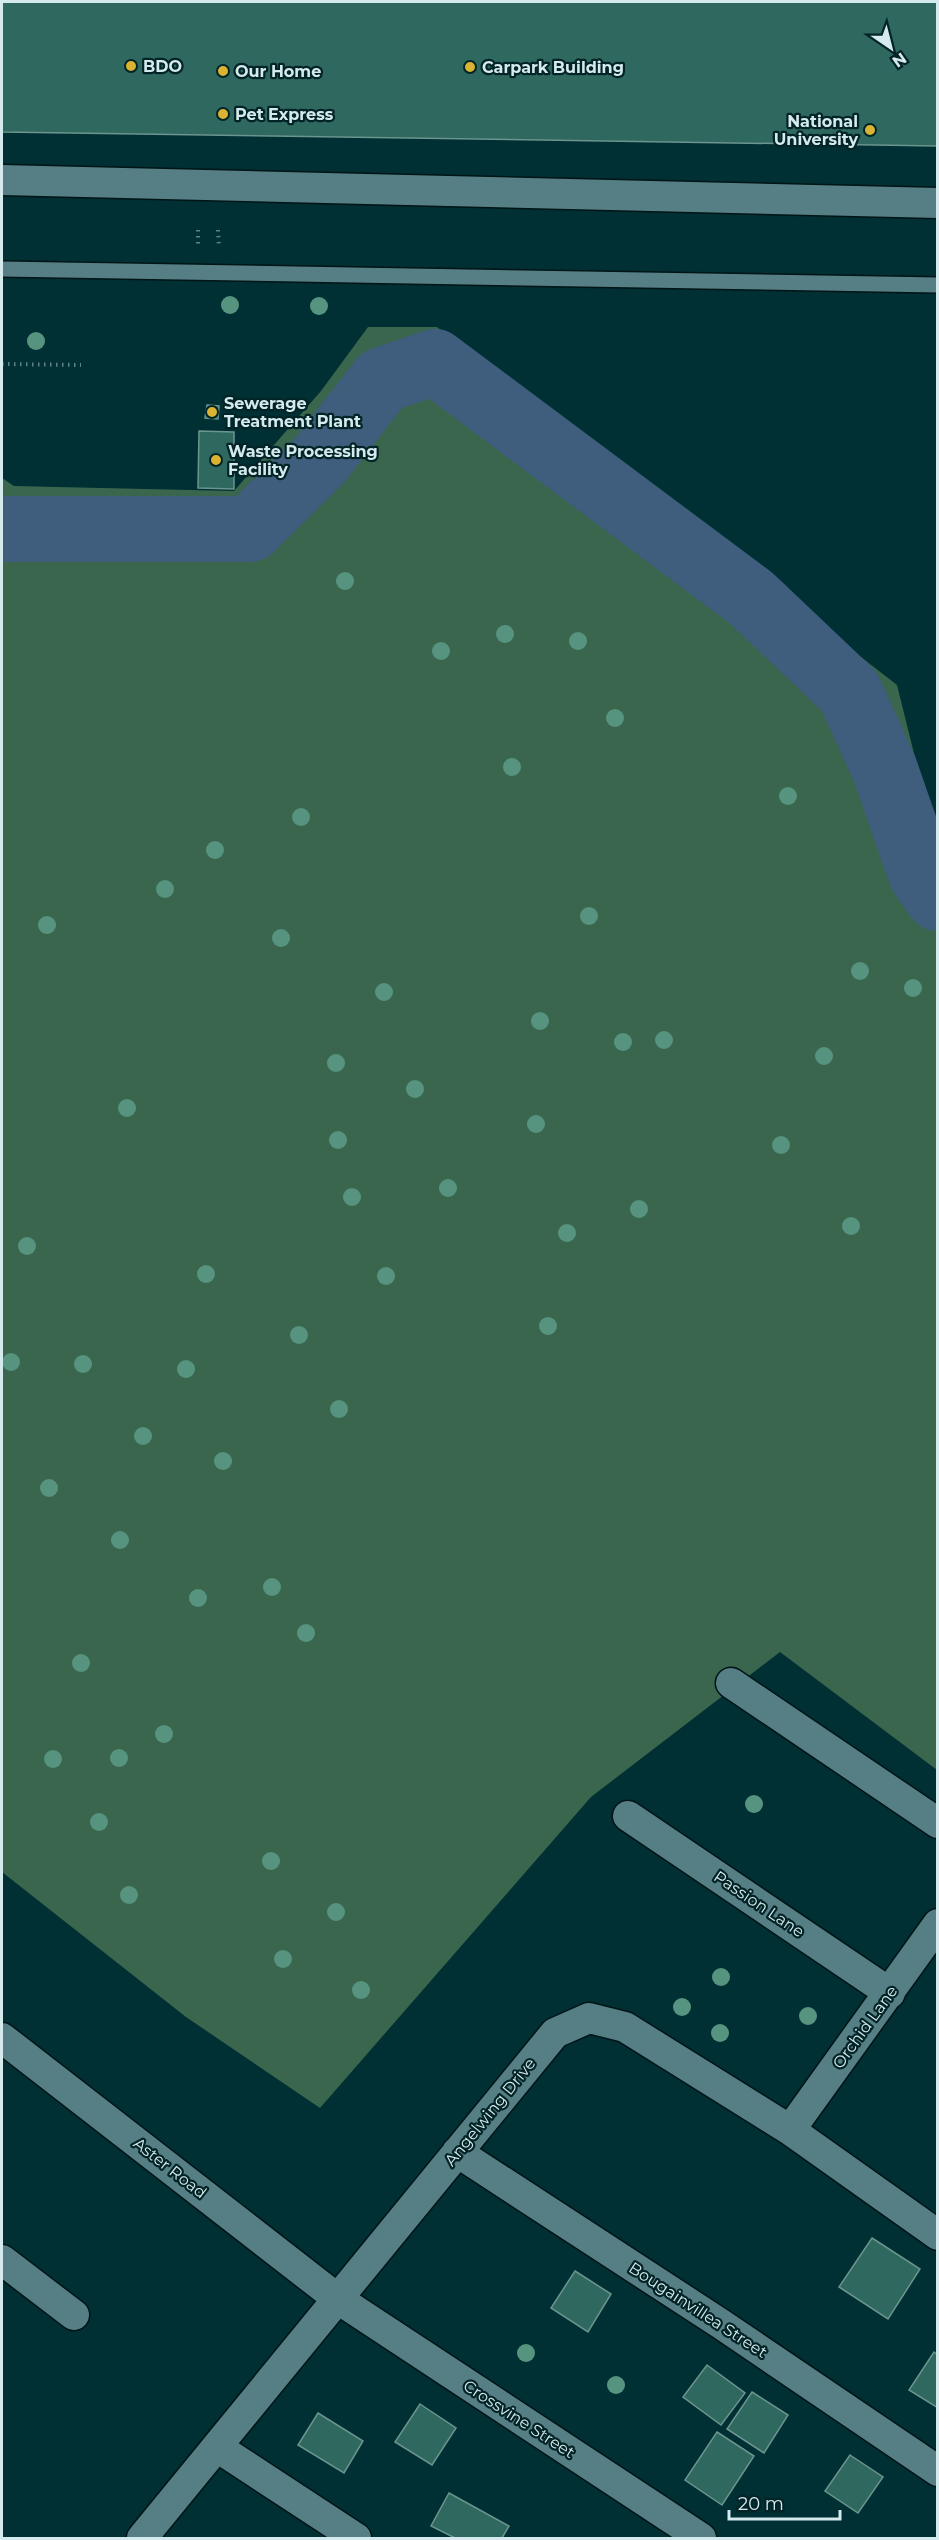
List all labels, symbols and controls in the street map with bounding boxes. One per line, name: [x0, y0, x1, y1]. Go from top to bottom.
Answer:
north arrow: [861, 18, 921, 78]
text: N: [889, 48, 910, 71]
place label: BDO: [143, 57, 182, 76]
place label: Carpark Building: [482, 58, 624, 77]
marker: BDO: [124, 59, 138, 73]
marker: Carpark Building: [463, 60, 477, 74]
place label: Our Home: [235, 62, 321, 81]
marker: Our Home: [216, 64, 230, 78]
place label: Pet Express: [235, 105, 334, 124]
marker: Pet Express: [216, 107, 230, 121]
place label: National University: [774, 112, 858, 149]
marker: National University: [863, 123, 877, 137]
place label: Sewerage Treatment Plant: [224, 394, 361, 431]
marker: Sewerage Treatment Plant: [205, 405, 219, 419]
place label: Waste Processing Facility: [228, 442, 378, 479]
marker: Waste Processing Facility: [209, 453, 223, 467]
street label: Passion Lane: [710, 1867, 808, 1941]
street label: Orchid Lane: [829, 1982, 901, 2072]
street label: Angelwing Drive: [441, 2054, 539, 2170]
street label: Aster Road: [130, 2134, 210, 2202]
street label: Bougainvillea Street: [625, 2258, 771, 2362]
street label: Crossvine Street: [460, 2376, 579, 2462]
scale bar: [729, 2483, 840, 2521]
text: 20 m: [738, 2493, 784, 2515]

